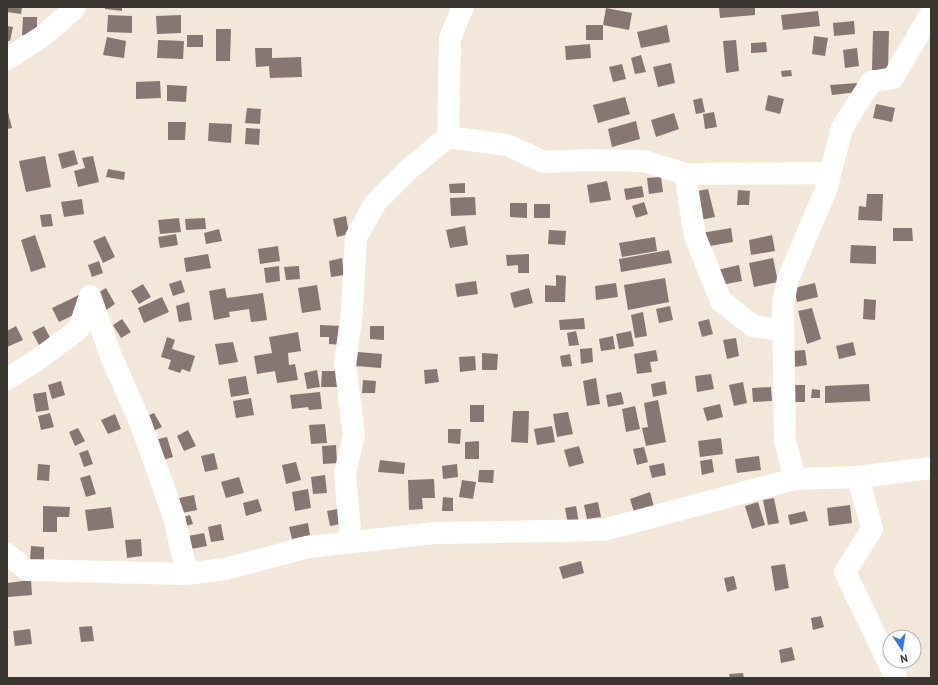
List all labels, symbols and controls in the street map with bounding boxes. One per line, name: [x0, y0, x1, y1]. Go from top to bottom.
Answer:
north arrow: [882, 629, 922, 669]
text: N: [899, 651, 909, 666]

